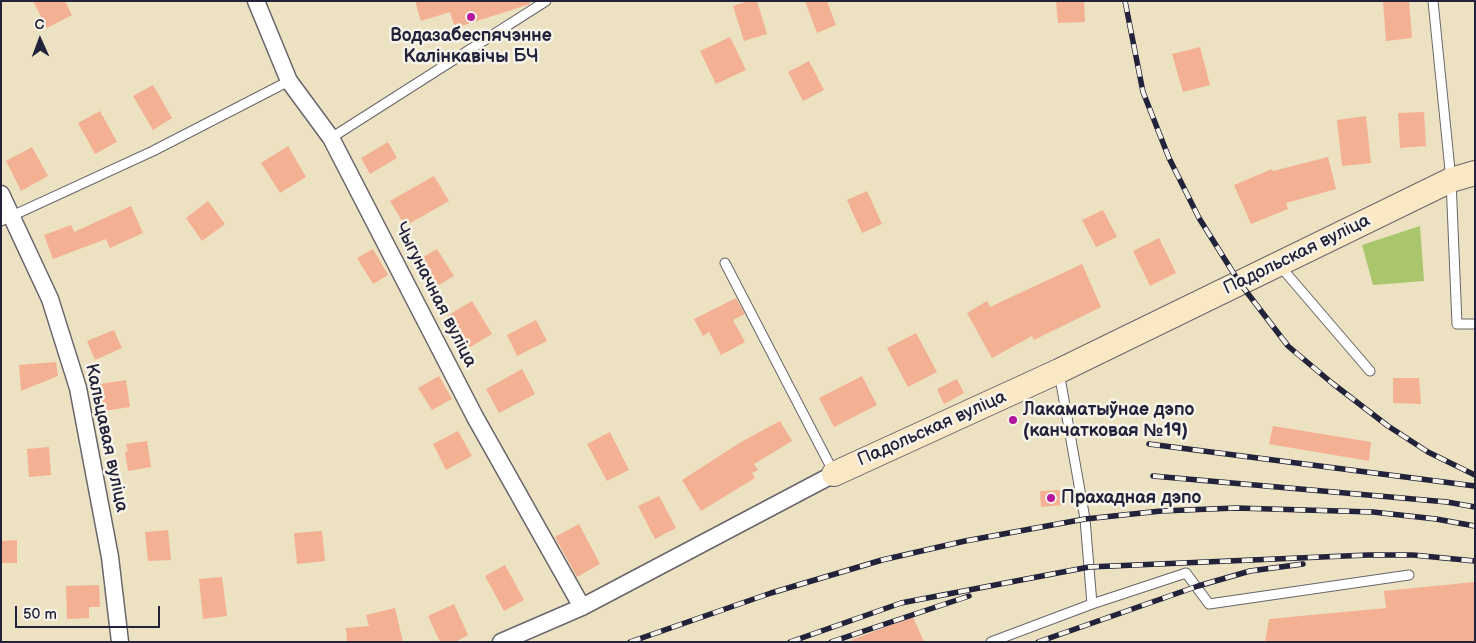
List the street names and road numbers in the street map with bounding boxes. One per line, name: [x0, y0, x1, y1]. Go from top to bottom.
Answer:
street label: Падольская вуліца: [1220, 210, 1374, 300]
street label: Чыгуначная вуліца: [389, 219, 481, 371]
street label: Кальцавая вуліца: [80, 362, 132, 514]
street label: Падольская вуліца: [854, 386, 1010, 472]

